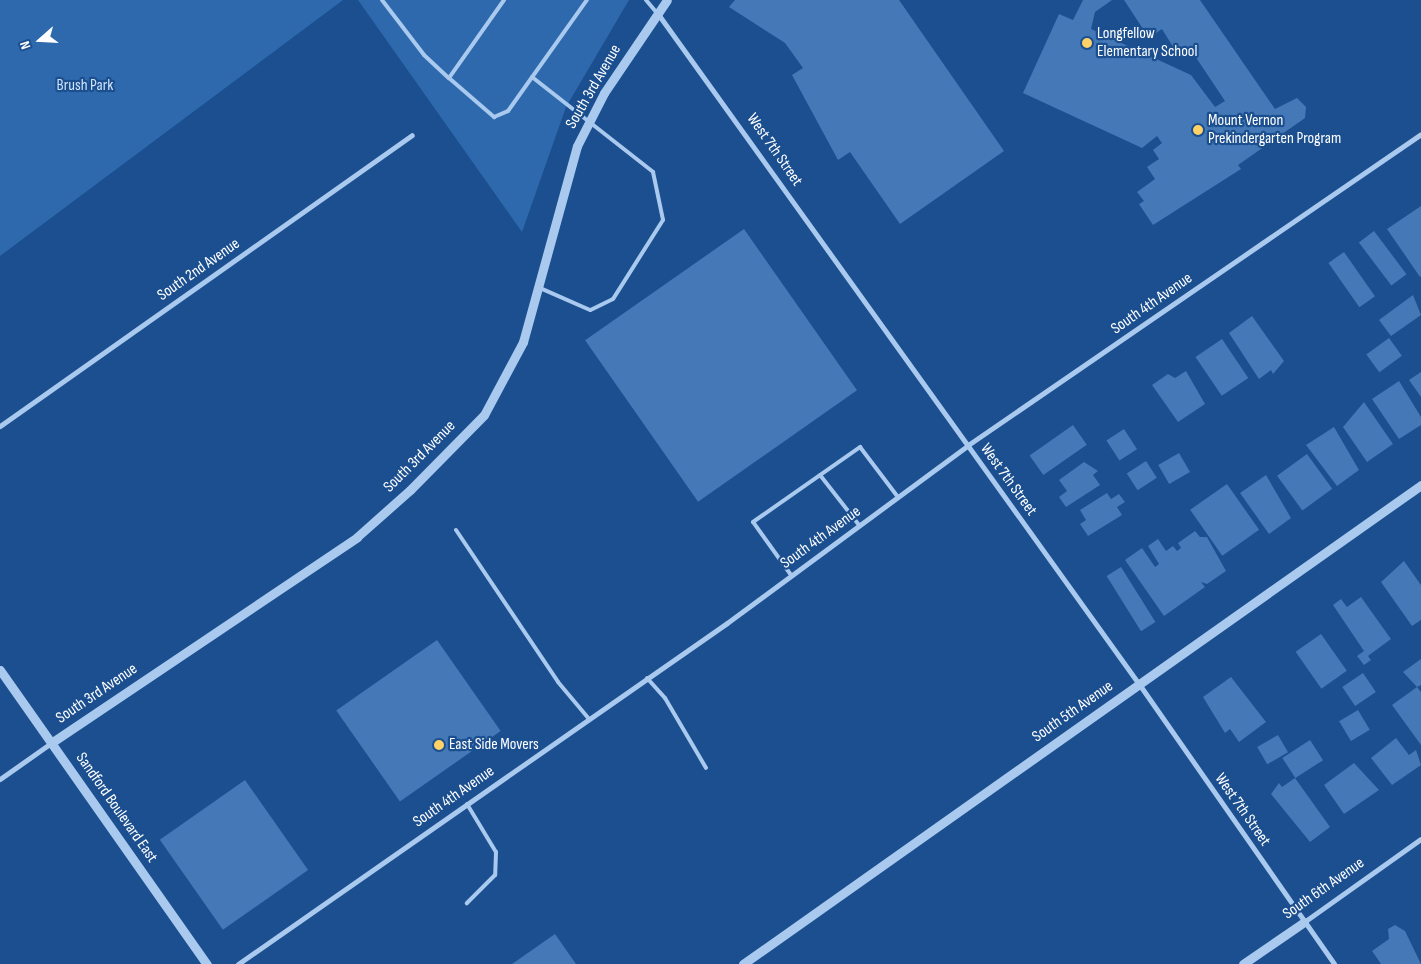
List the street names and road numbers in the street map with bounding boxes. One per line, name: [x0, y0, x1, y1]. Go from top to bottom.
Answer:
street label: South 3rd Avenue: [562, 42, 626, 132]
street label: West 7th Street: [742, 110, 806, 190]
street label: South 2nd Avenue: [154, 235, 244, 305]
street label: South 4th Avenue: [1108, 269, 1196, 339]
street label: South 3rd Avenue: [380, 417, 460, 497]
street label: West 7th Street: [975, 440, 1041, 520]
street label: South 4th Avenue: [777, 502, 865, 574]
street label: South 3rd Avenue: [53, 660, 141, 728]
street label: South 5th Avenue: [1029, 677, 1117, 747]
street label: Sandford Boulevard East: [71, 749, 161, 867]
street label: South 4th Avenue: [410, 762, 498, 832]
street label: West 7th Street: [1210, 770, 1274, 850]
street label: South 6th Avenue: [1280, 854, 1368, 924]

